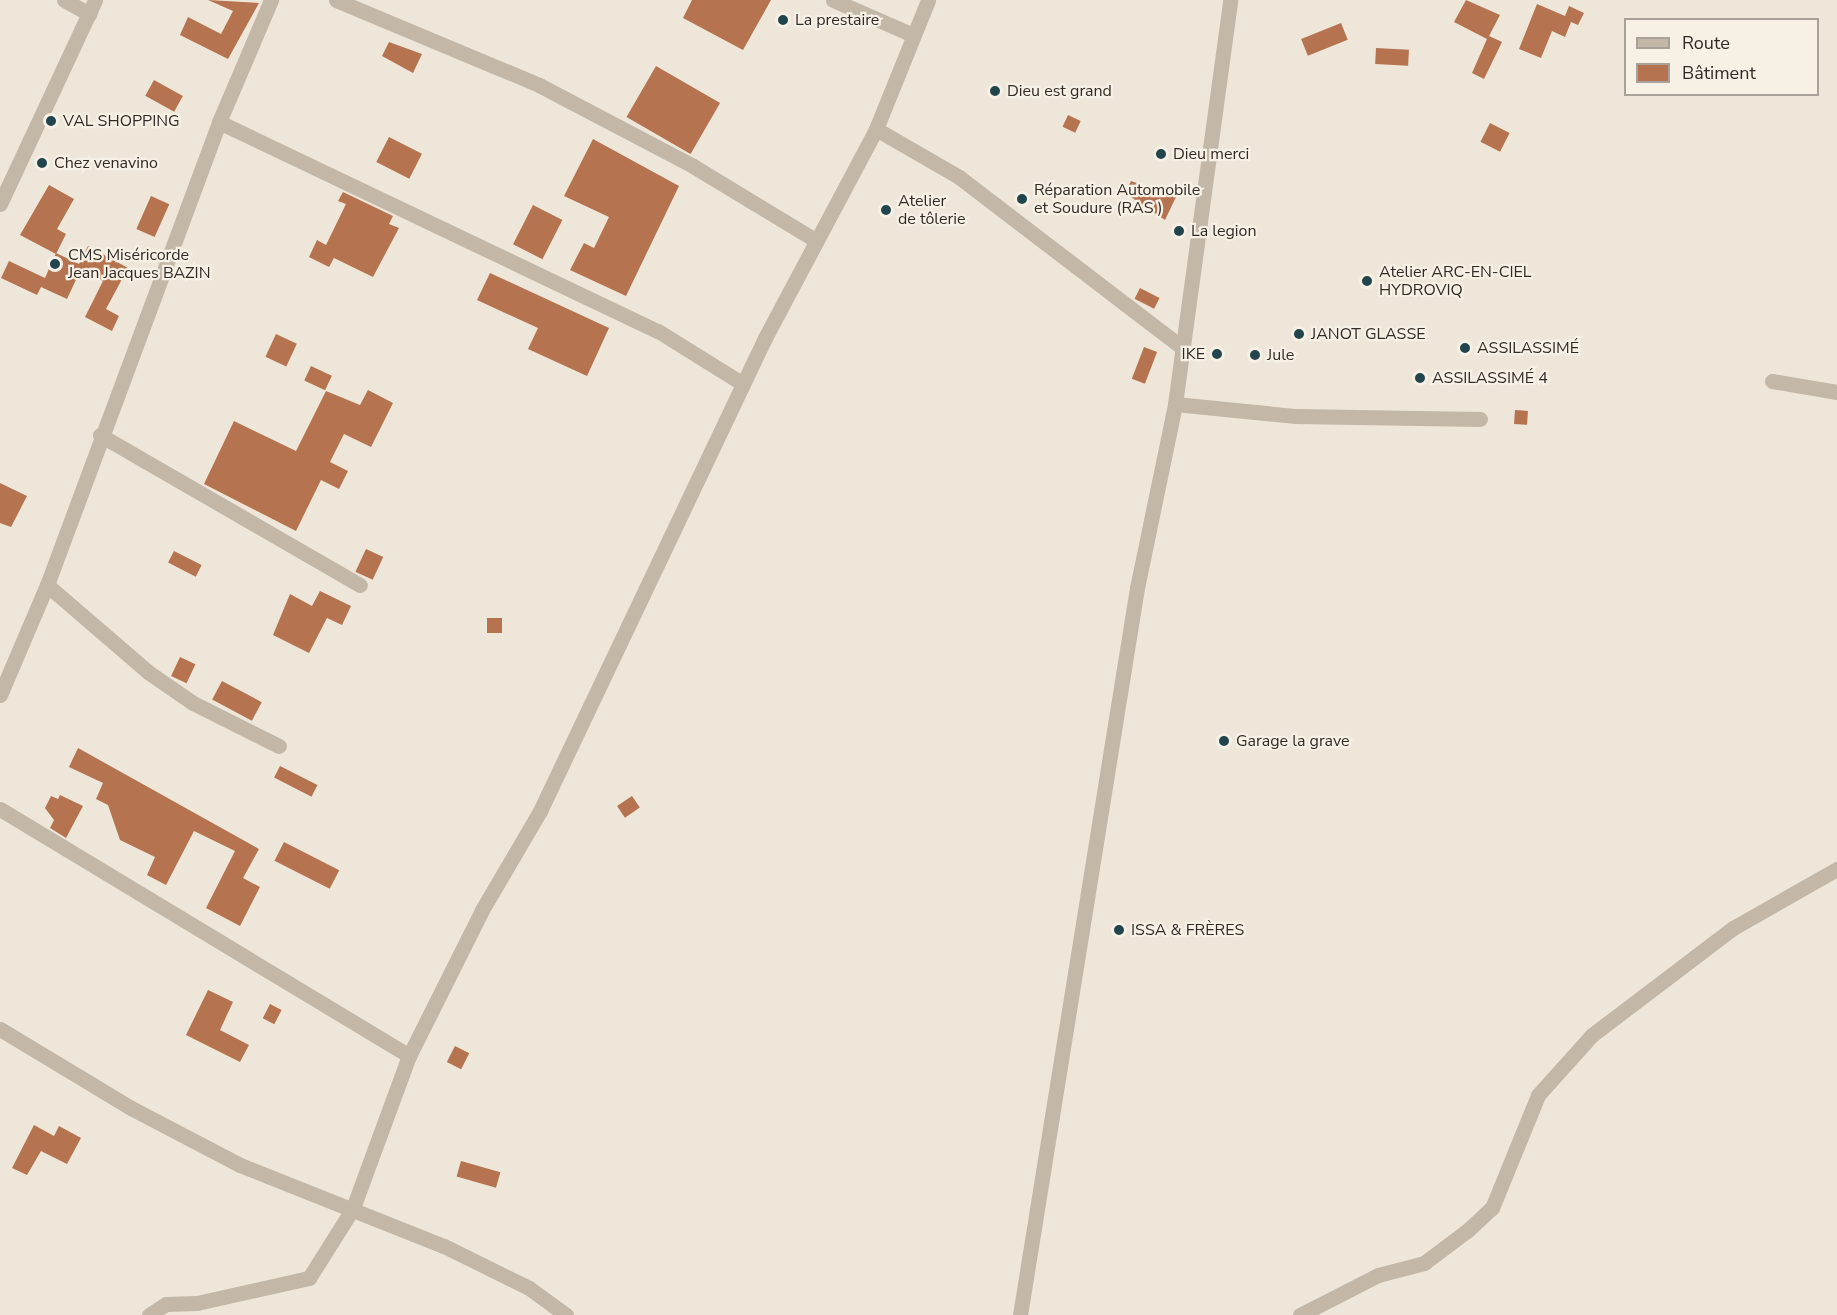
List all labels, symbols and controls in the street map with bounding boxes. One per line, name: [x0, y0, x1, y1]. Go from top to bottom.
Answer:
place label: La prestaire: [795, 10, 879, 30]
marker: La prestaire: [776, 13, 790, 27]
legend: [1624, 18, 1819, 96]
text: Route: [1682, 31, 1730, 55]
text: Bâtiment: [1682, 61, 1756, 85]
place label: Dieu est grand: [1007, 81, 1112, 101]
marker: Dieu est grand: [988, 84, 1002, 98]
place label: VAL SHOPPING: [63, 111, 180, 131]
marker: VAL SHOPPING: [44, 114, 58, 128]
place label: Dieu merci: [1173, 144, 1249, 164]
marker: Dieu merci: [1154, 147, 1168, 161]
place label: Chez venavino: [54, 153, 158, 173]
marker: Chez venavino: [35, 156, 49, 170]
place label: Réparation Automobile et Soudure (RAS ): [1034, 180, 1200, 218]
place label: Atelier de tôlerie: [898, 191, 965, 229]
marker: Réparation Automobile et Soudure (RAS ): [1015, 192, 1029, 206]
marker: Atelier de tôlerie: [879, 203, 893, 217]
place label: La legion: [1191, 221, 1257, 241]
marker: La legion: [1172, 224, 1186, 238]
place label: CMS Miséricorde Jean Jacques BAZIN: [68, 245, 210, 283]
marker: CMS Miséricorde Jean Jacques BAZIN: [46, 255, 64, 273]
place label: Atelier ARC-EN-CIEL HYDROVIQ: [1379, 262, 1532, 300]
marker: Atelier ARC-EN-CIEL HYDROVIQ: [1360, 274, 1374, 288]
place label: JANOT GLASSE: [1311, 324, 1426, 344]
marker: JANOT GLASSE: [1292, 327, 1306, 341]
place label: ASSILASSIMÉ: [1477, 338, 1579, 358]
marker: ASSILASSIMÉ: [1458, 341, 1472, 355]
place label: IKE: [1182, 344, 1205, 364]
place label: Jule: [1267, 345, 1294, 365]
marker: IKE: [1210, 347, 1224, 361]
marker: Jule: [1248, 348, 1262, 362]
place label: ASSILASSIMÉ 4: [1432, 368, 1548, 388]
marker: ASSILASSIMÉ 4: [1413, 371, 1427, 385]
place label: Garage la grave: [1236, 731, 1350, 751]
marker: Garage la grave: [1217, 734, 1231, 748]
place label: ISSA & FRÈRES: [1131, 920, 1244, 940]
marker: ISSA & FRÈRES: [1112, 923, 1126, 937]

